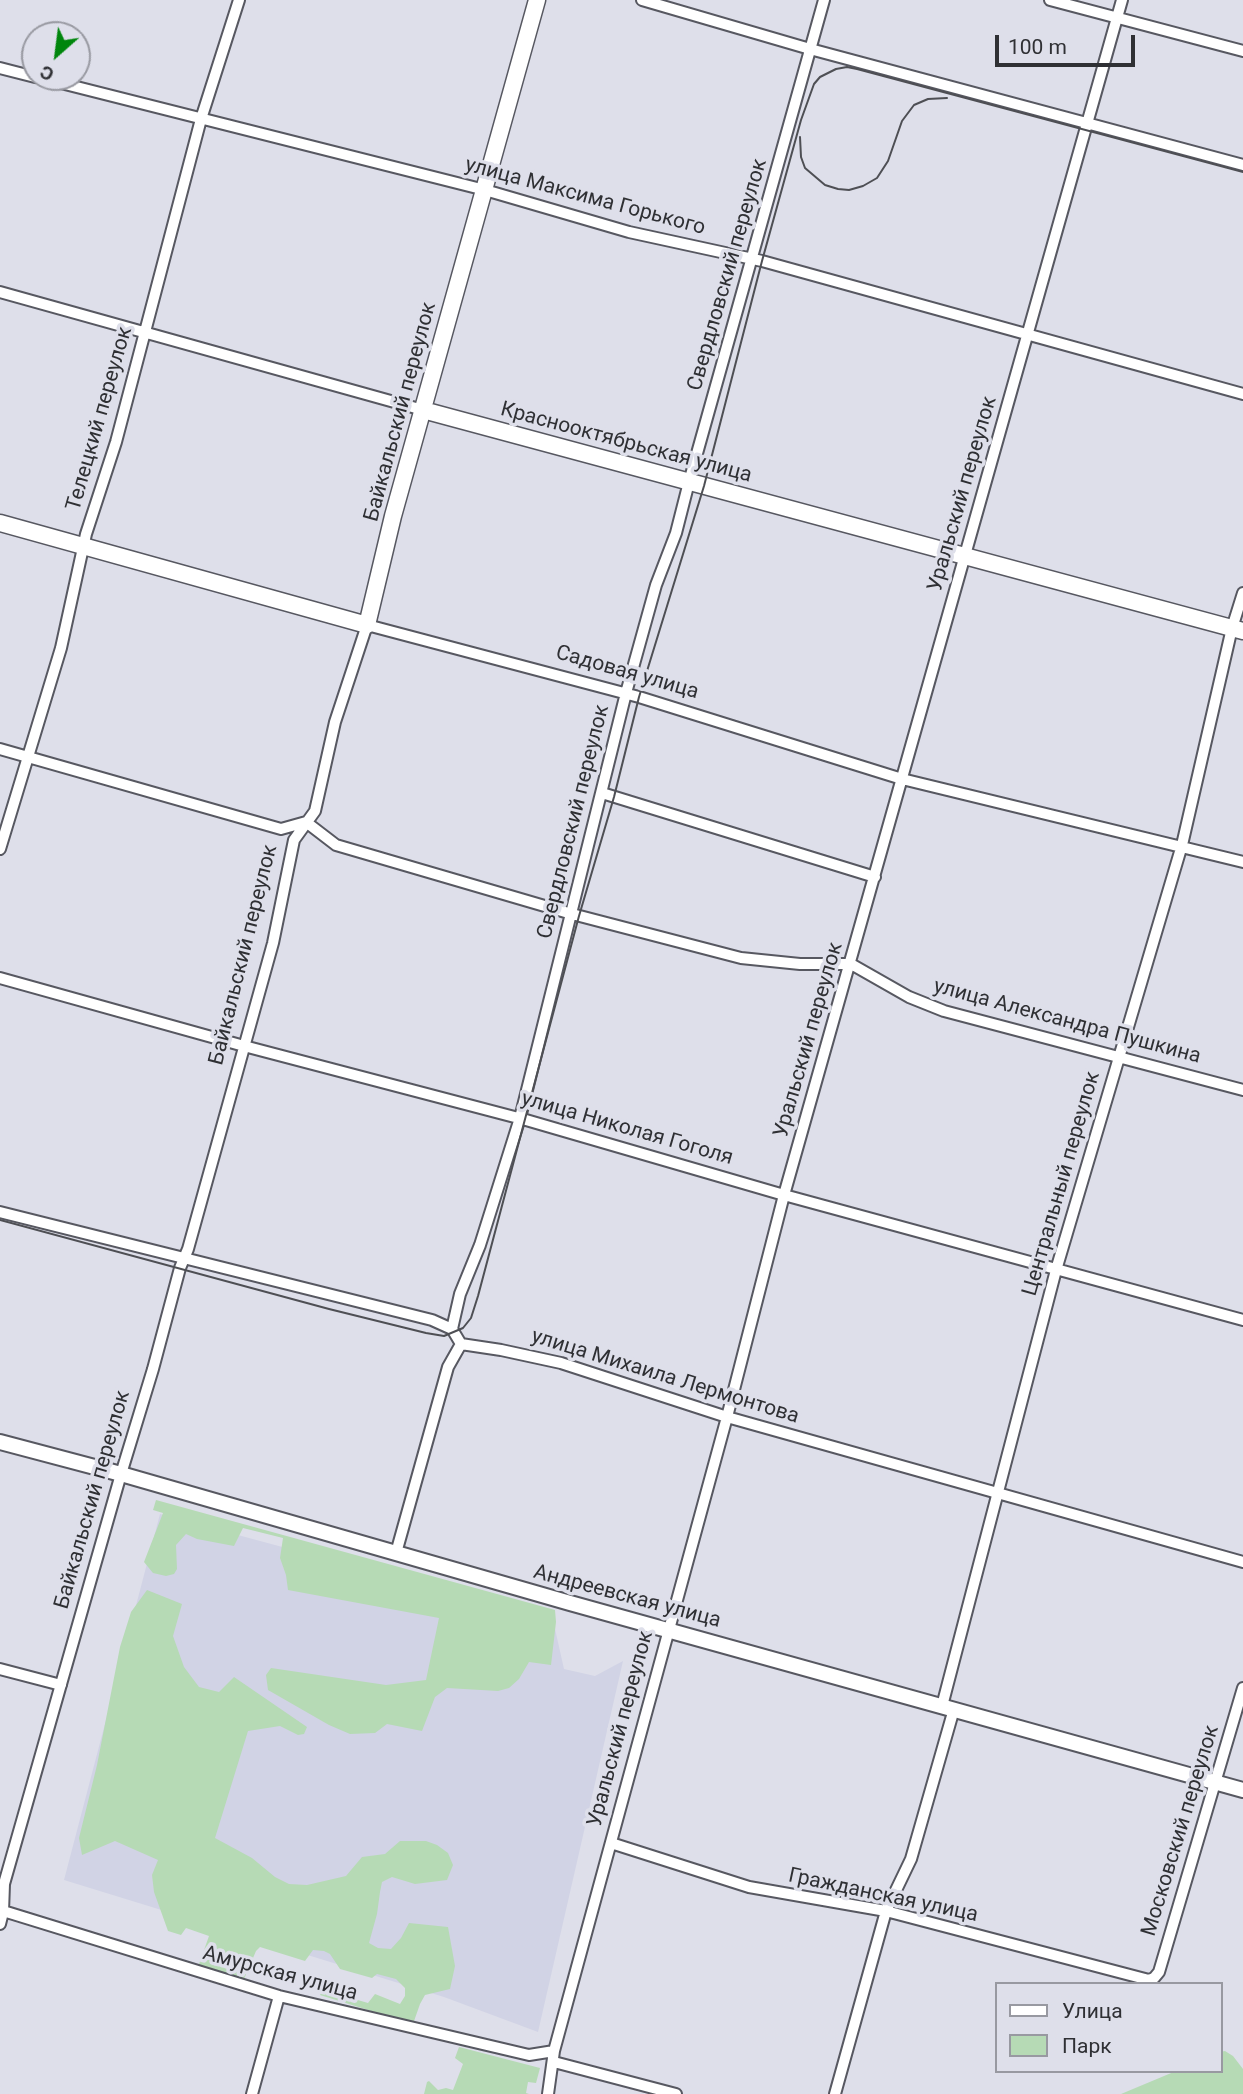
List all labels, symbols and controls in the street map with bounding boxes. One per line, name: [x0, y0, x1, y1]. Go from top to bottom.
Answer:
north arrow: [21, 21, 91, 91]
scale bar: [998, 21, 1138, 65]
text: 100 m: [1008, 35, 1067, 59]
text: С: [36, 60, 58, 86]
street label: улица Максима Горького: [462, 153, 708, 241]
street label: Свердловский переулок: [683, 156, 773, 394]
street label: Байкальский переулок: [360, 300, 442, 524]
street label: Телецкий переулок: [62, 324, 138, 514]
street label: Уральский переулок: [923, 394, 1003, 594]
street label: Краснооктябрьская улица: [498, 397, 754, 489]
street label: Садовая улица: [553, 641, 701, 705]
street label: Свердловский переулок: [533, 702, 615, 942]
street label: Байкальский переулок: [204, 842, 284, 1068]
street label: Уральский переулок: [769, 940, 849, 1140]
street label: улица Александра Пушкина: [931, 974, 1203, 1070]
street label: Центральный переулок: [1018, 1069, 1106, 1299]
street label: улица Николая Гоголя: [518, 1087, 736, 1171]
street label: улица Михаила Лермонтова: [528, 1324, 802, 1430]
street label: Байкальский переулок: [50, 1388, 136, 1612]
street label: Андреевская улица: [531, 1560, 723, 1634]
street label: Уральский переулок: [583, 1628, 659, 1830]
street label: Московский переулок: [1137, 1722, 1225, 1940]
street label: Гражданская улица: [786, 1864, 980, 1928]
street label: Амурская улица: [200, 1941, 360, 2007]
legend: [995, 1982, 1222, 2073]
text: Улица: [1062, 1999, 1123, 2023]
text: Парк: [1062, 2034, 1112, 2058]

